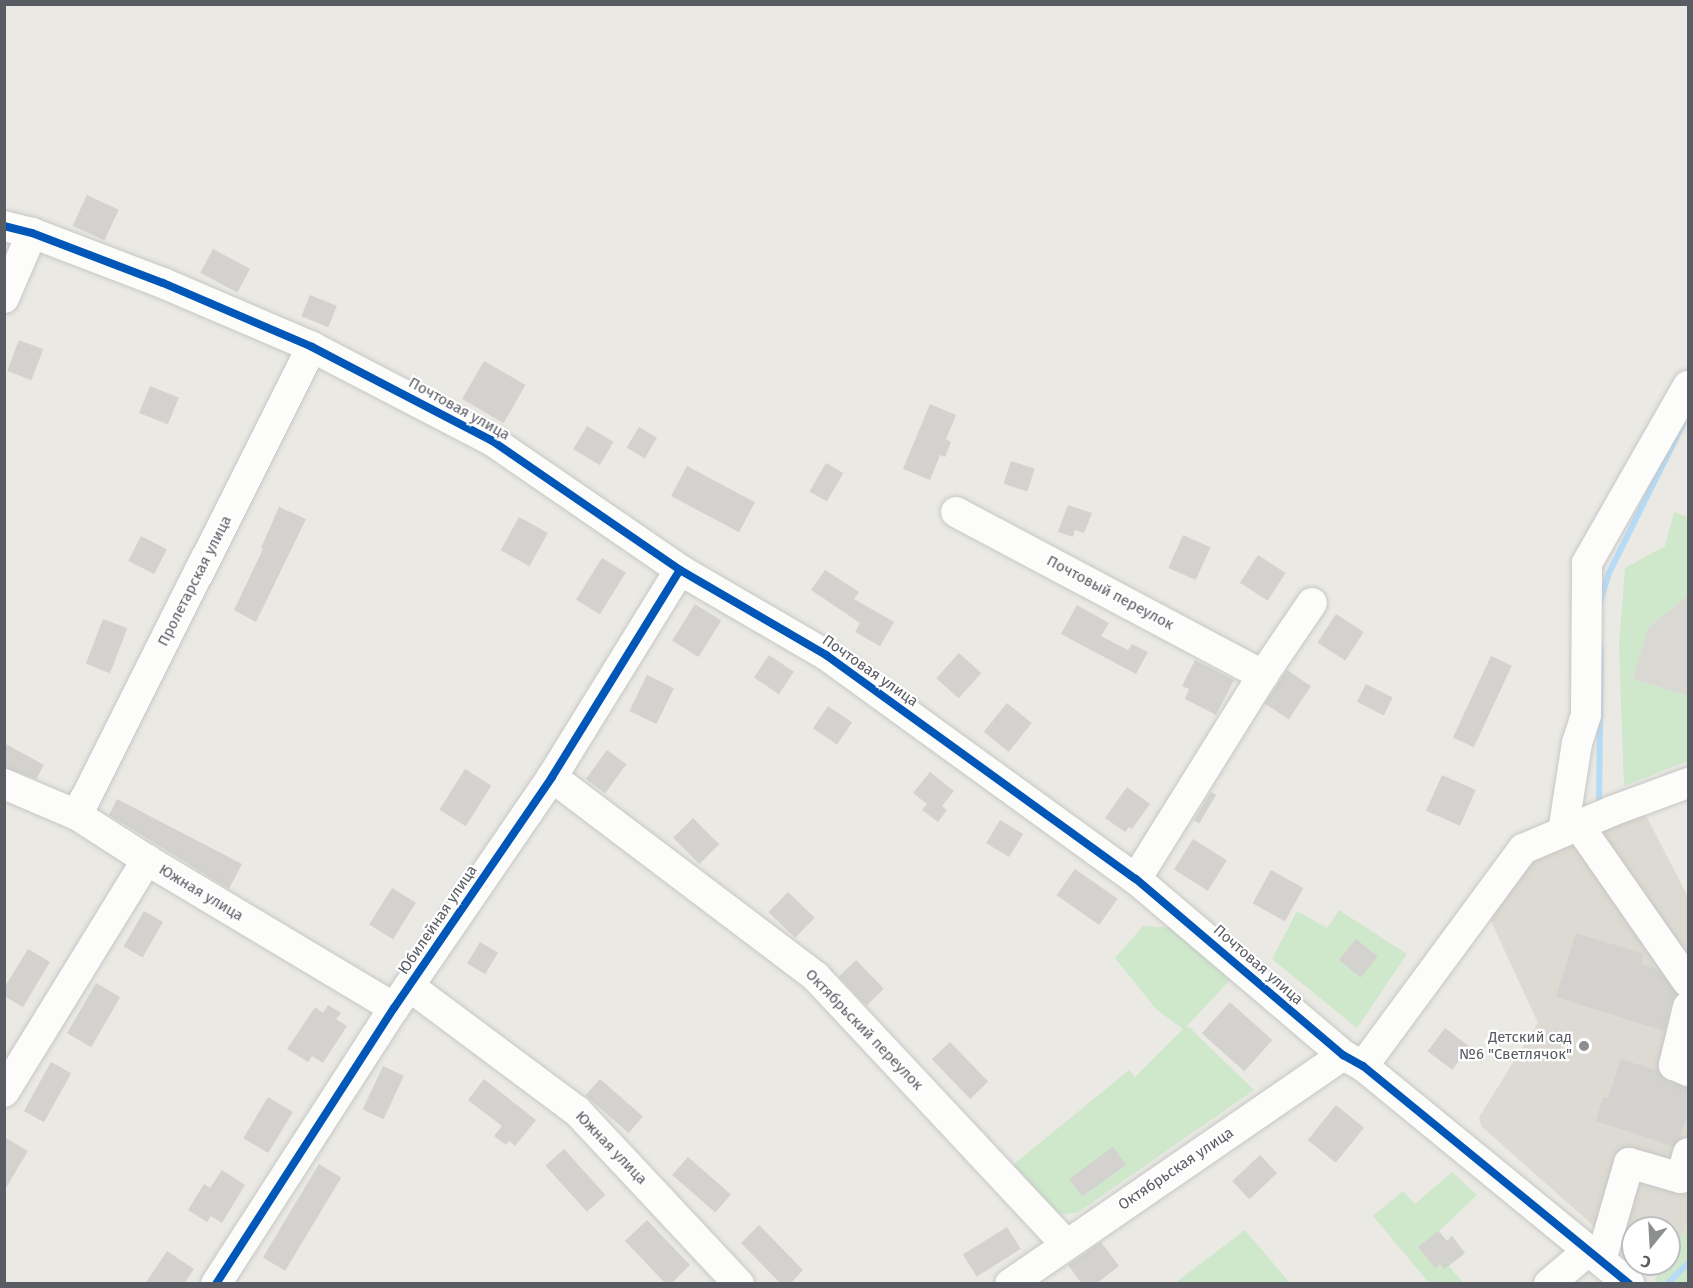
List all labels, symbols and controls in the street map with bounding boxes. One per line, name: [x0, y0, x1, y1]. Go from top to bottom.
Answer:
street label: Почтовая улица: [405, 374, 513, 444]
street label: Пролетарская улица: [154, 513, 236, 649]
street label: Почтовый переулок: [1043, 552, 1177, 634]
street label: Почтовая улица: [819, 631, 921, 711]
street label: Южная улица: [156, 861, 246, 925]
street label: Юбилейная улица: [395, 862, 481, 978]
street label: Почтовая улица: [1210, 921, 1306, 1009]
street label: Октябрьский переулок: [801, 966, 927, 1094]
place label: Детский сад №6 "Светлячок": [1459, 1028, 1572, 1063]
marker: Детский сад №6 "Светлячок": [1577, 1039, 1591, 1053]
street label: Южная улица: [571, 1108, 651, 1188]
street label: Октябрьская улица: [1115, 1124, 1237, 1214]
north arrow: [1621, 1216, 1681, 1276]
text: С: [1639, 1251, 1653, 1272]

